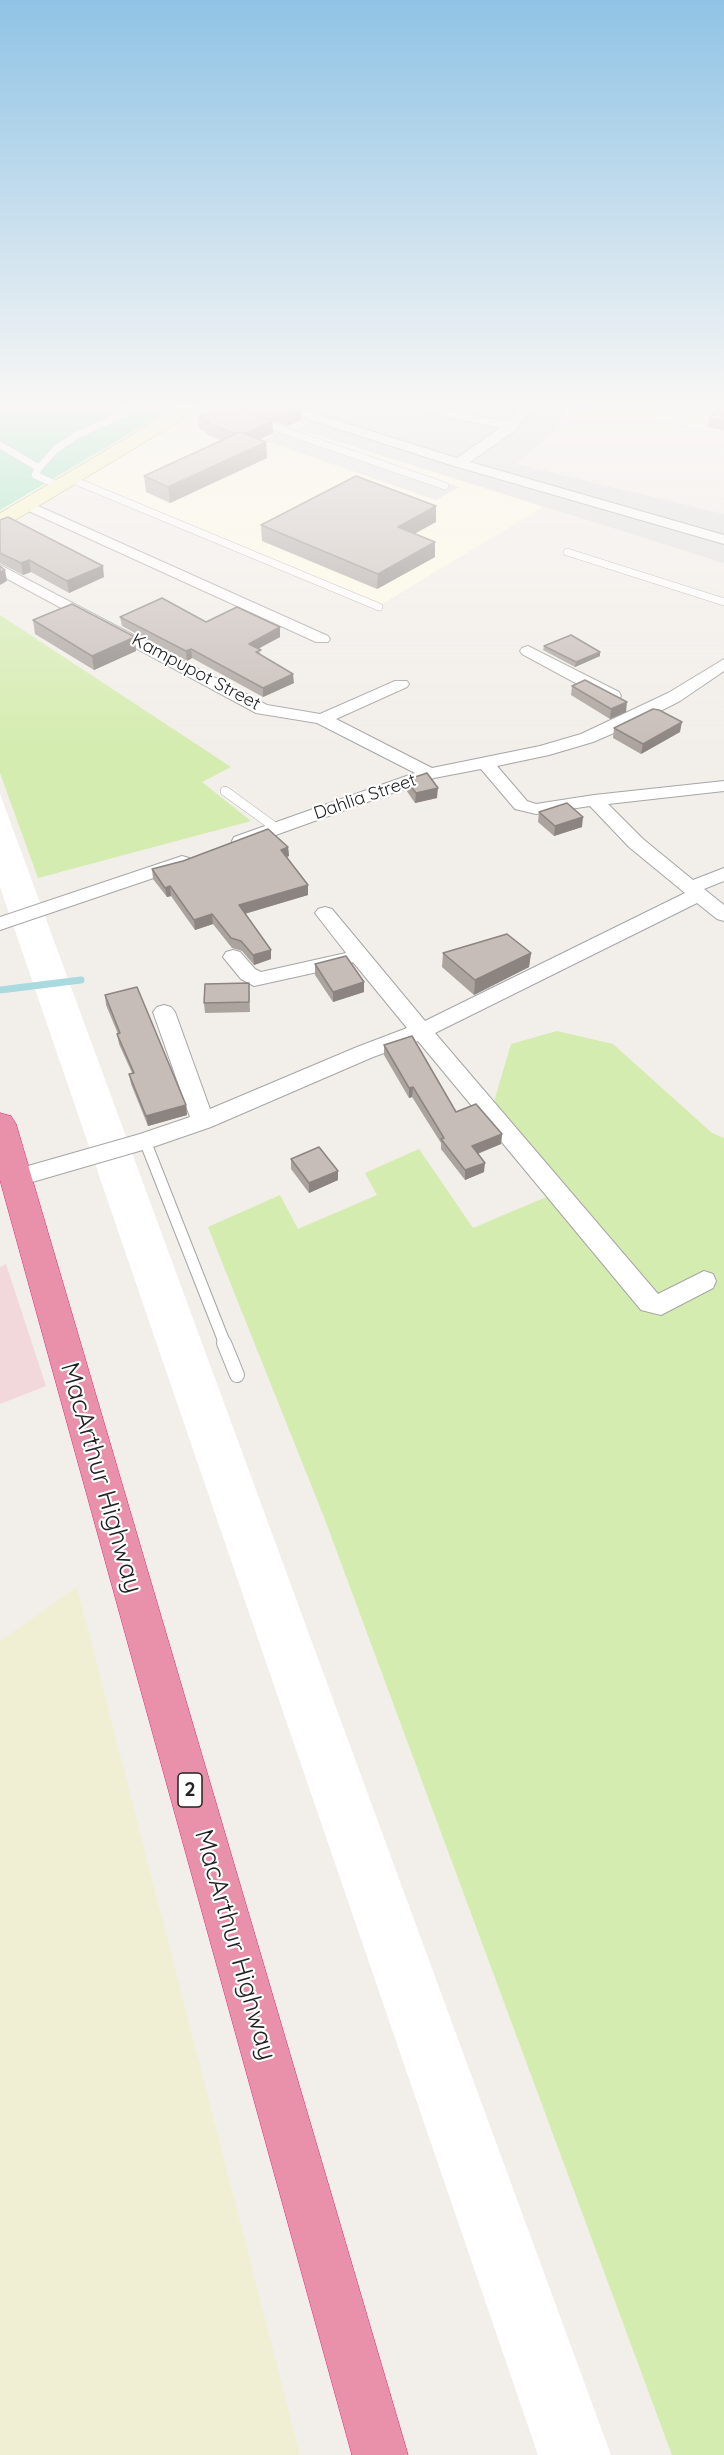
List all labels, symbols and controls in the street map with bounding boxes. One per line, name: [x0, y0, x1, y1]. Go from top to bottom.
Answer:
street label: Kampupot Street: [128, 629, 264, 715]
street label: Dahlia Street: [311, 769, 419, 825]
street label: MacArthur Highway: [53, 1359, 149, 1597]
road number: 2: [178, 1773, 202, 1807]
street label: MacArthur Highway: [187, 1826, 283, 2064]

